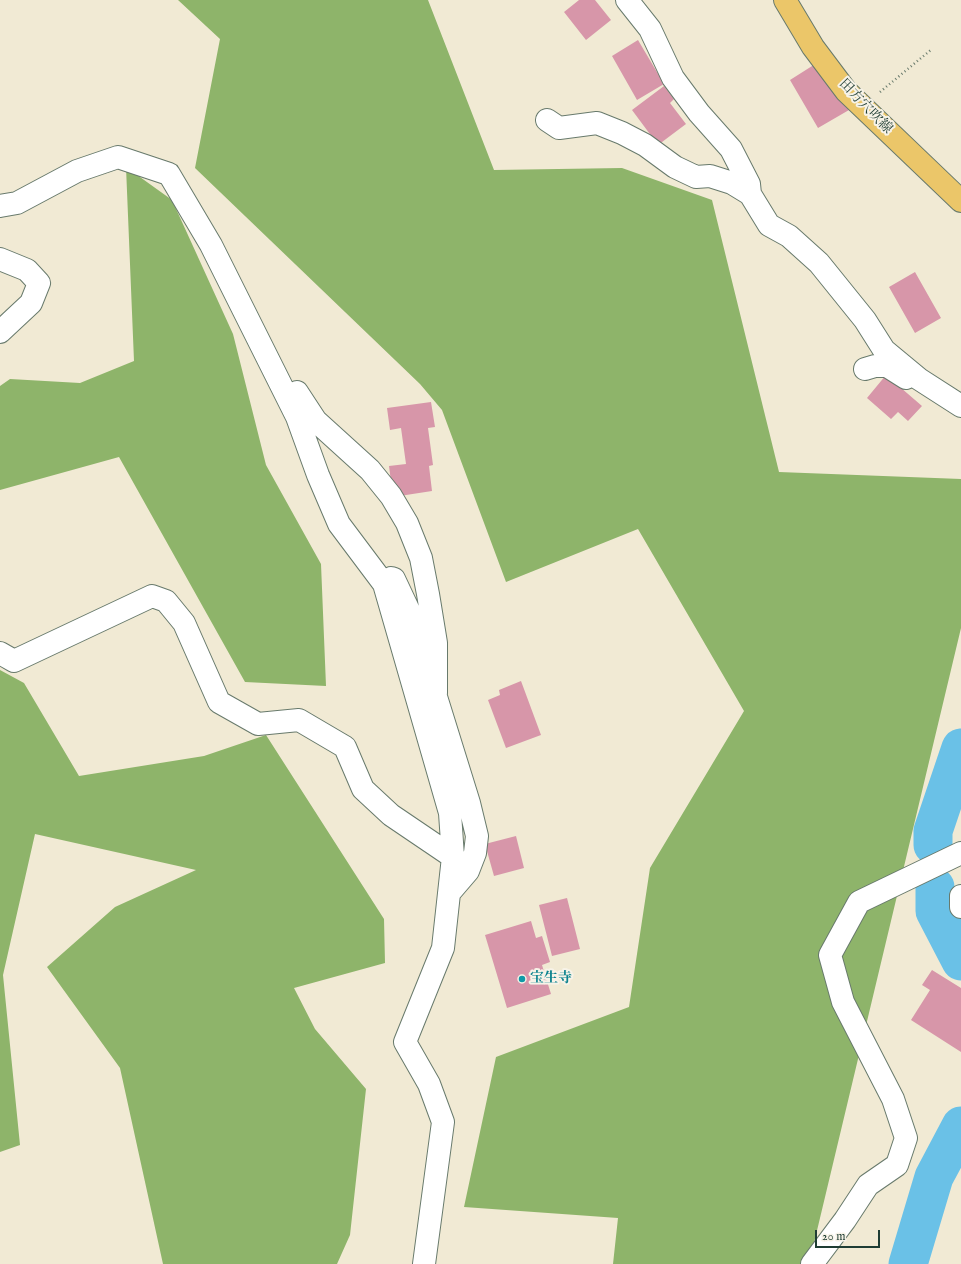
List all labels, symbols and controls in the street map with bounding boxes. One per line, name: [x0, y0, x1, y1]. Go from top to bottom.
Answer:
street label: 田方穴吹線: [835, 76, 895, 138]
place label: 宝生寺: [530, 971, 572, 987]
marker: 宝生寺: [517, 974, 527, 984]
scale bar: [817, 1222, 882, 1248]
text: 20 m: [822, 1229, 845, 1244]

